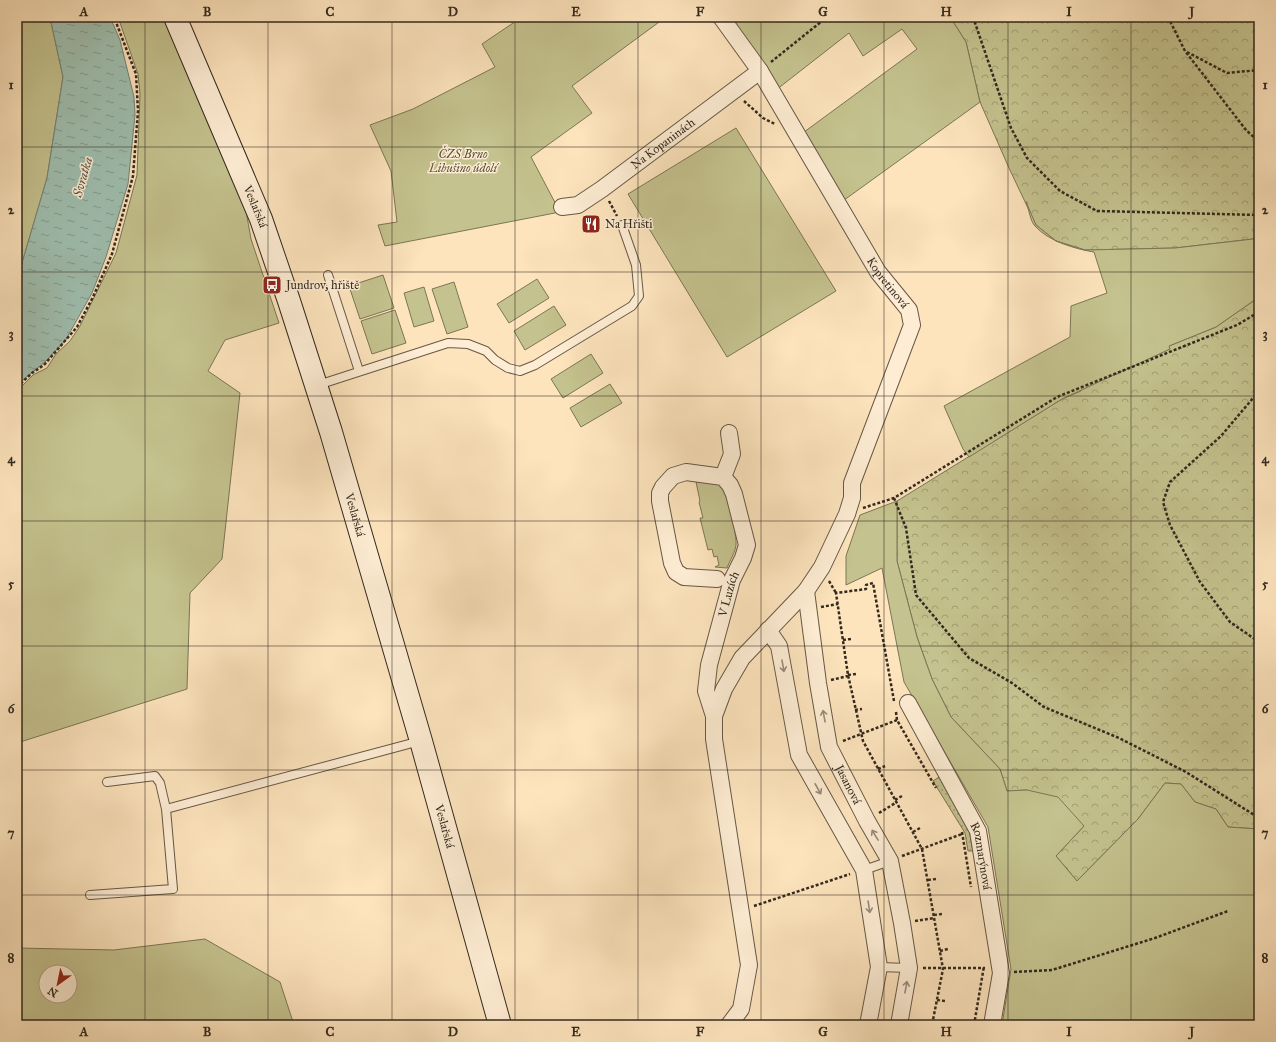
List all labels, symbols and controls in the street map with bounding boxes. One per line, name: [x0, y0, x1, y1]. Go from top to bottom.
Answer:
text: A: [79, 4, 89, 20]
text: B: [203, 4, 212, 20]
text: C: [326, 4, 335, 20]
text: D: [448, 4, 458, 20]
text: E: [571, 4, 581, 20]
text: F: [696, 4, 705, 20]
text: G: [818, 4, 828, 20]
text: H: [940, 4, 952, 20]
text: I: [1066, 4, 1072, 20]
text: J: [1187, 4, 1195, 20]
text: 1: [8, 77, 14, 93]
text: 1: [1262, 77, 1268, 93]
street label: Na Kopaninách: [628, 115, 698, 172]
park label: ČZS Brno Libušino údolí: [428, 145, 499, 175]
water label: Svratka: [69, 155, 96, 200]
street label: Veslařská: [240, 182, 271, 230]
text: 2: [8, 202, 15, 218]
text: 2: [1262, 202, 1269, 218]
restaurant icon: Na Hřišti: [580, 213, 602, 235]
place label: Na Hřišti: [605, 217, 653, 231]
street label: Kopretinová: [864, 255, 912, 312]
bus stop icon: Jundrov, hřiště: [261, 274, 283, 296]
place label: Jundrov, hřiště: [284, 278, 359, 293]
text: 3: [8, 326, 14, 342]
text: 3: [1262, 326, 1268, 342]
text: 4: [7, 451, 15, 467]
text: 4: [1261, 451, 1269, 467]
street label: Veslařská: [342, 490, 368, 539]
street label: V Luzích: [715, 569, 742, 619]
text: 5: [8, 576, 15, 592]
text: 5: [1262, 576, 1269, 592]
one-way arrow: [779, 659, 787, 672]
text: 6: [8, 701, 16, 717]
text: 6: [1262, 701, 1270, 717]
one-way arrow: [819, 710, 827, 723]
street label: Jasanová: [831, 761, 865, 808]
one-way arrow: [815, 783, 823, 795]
street label: Veslařská: [432, 802, 458, 850]
street label: Rozmarýnová: [967, 820, 995, 892]
text: 7: [8, 825, 15, 841]
text: 7: [1262, 825, 1269, 841]
one-way arrow: [870, 829, 878, 841]
one-way arrow: [865, 900, 873, 913]
text: 8: [8, 950, 15, 966]
text: 8: [1262, 950, 1269, 966]
north arrow: [38, 964, 78, 1004]
one-way arrow: [902, 980, 910, 993]
text: N: [45, 984, 60, 1000]
text: A: [79, 1024, 89, 1040]
text: B: [203, 1024, 212, 1040]
text: C: [326, 1024, 335, 1040]
text: D: [448, 1024, 458, 1040]
text: E: [571, 1024, 581, 1040]
text: F: [696, 1024, 705, 1040]
text: G: [818, 1024, 828, 1040]
text: H: [940, 1024, 952, 1040]
text: I: [1066, 1024, 1072, 1040]
text: J: [1187, 1024, 1195, 1040]

